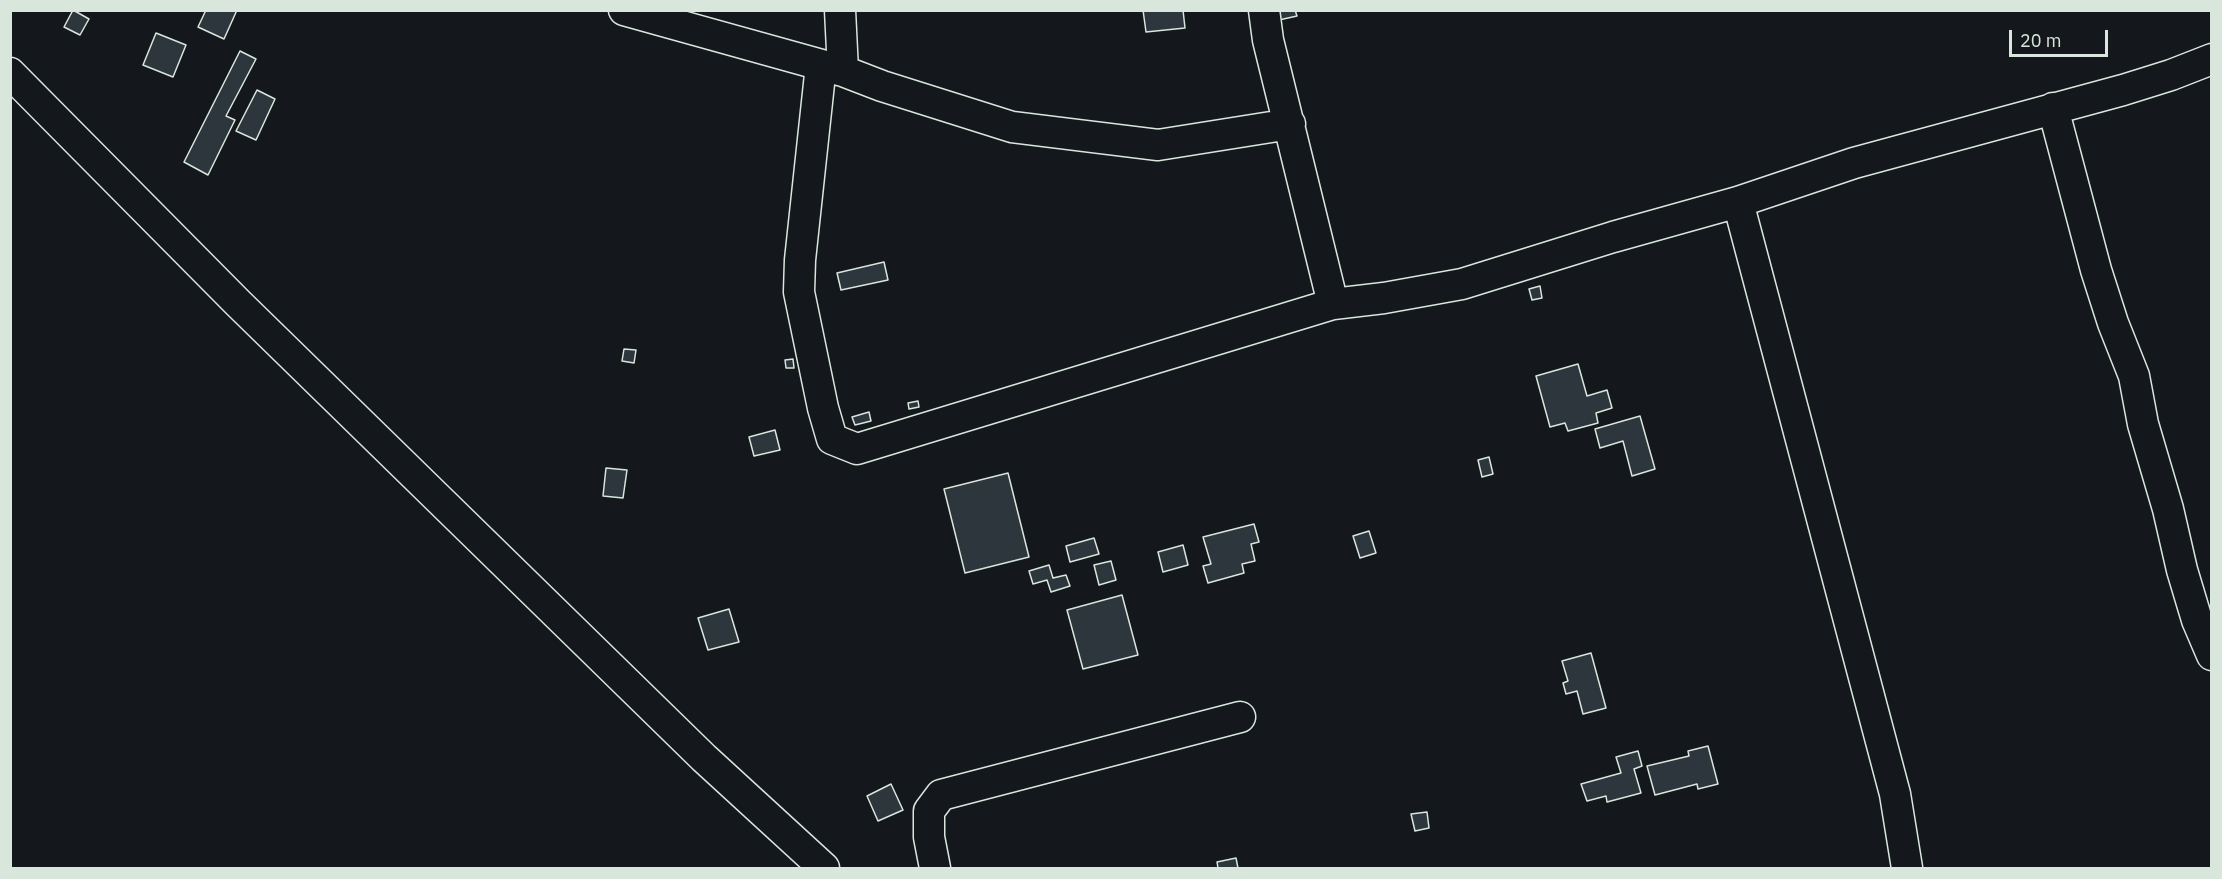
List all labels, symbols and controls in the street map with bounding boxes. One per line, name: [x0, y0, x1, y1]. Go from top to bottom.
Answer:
scale bar: [2012, 18, 2111, 56]
text: 20 m: [2020, 29, 2062, 52]

